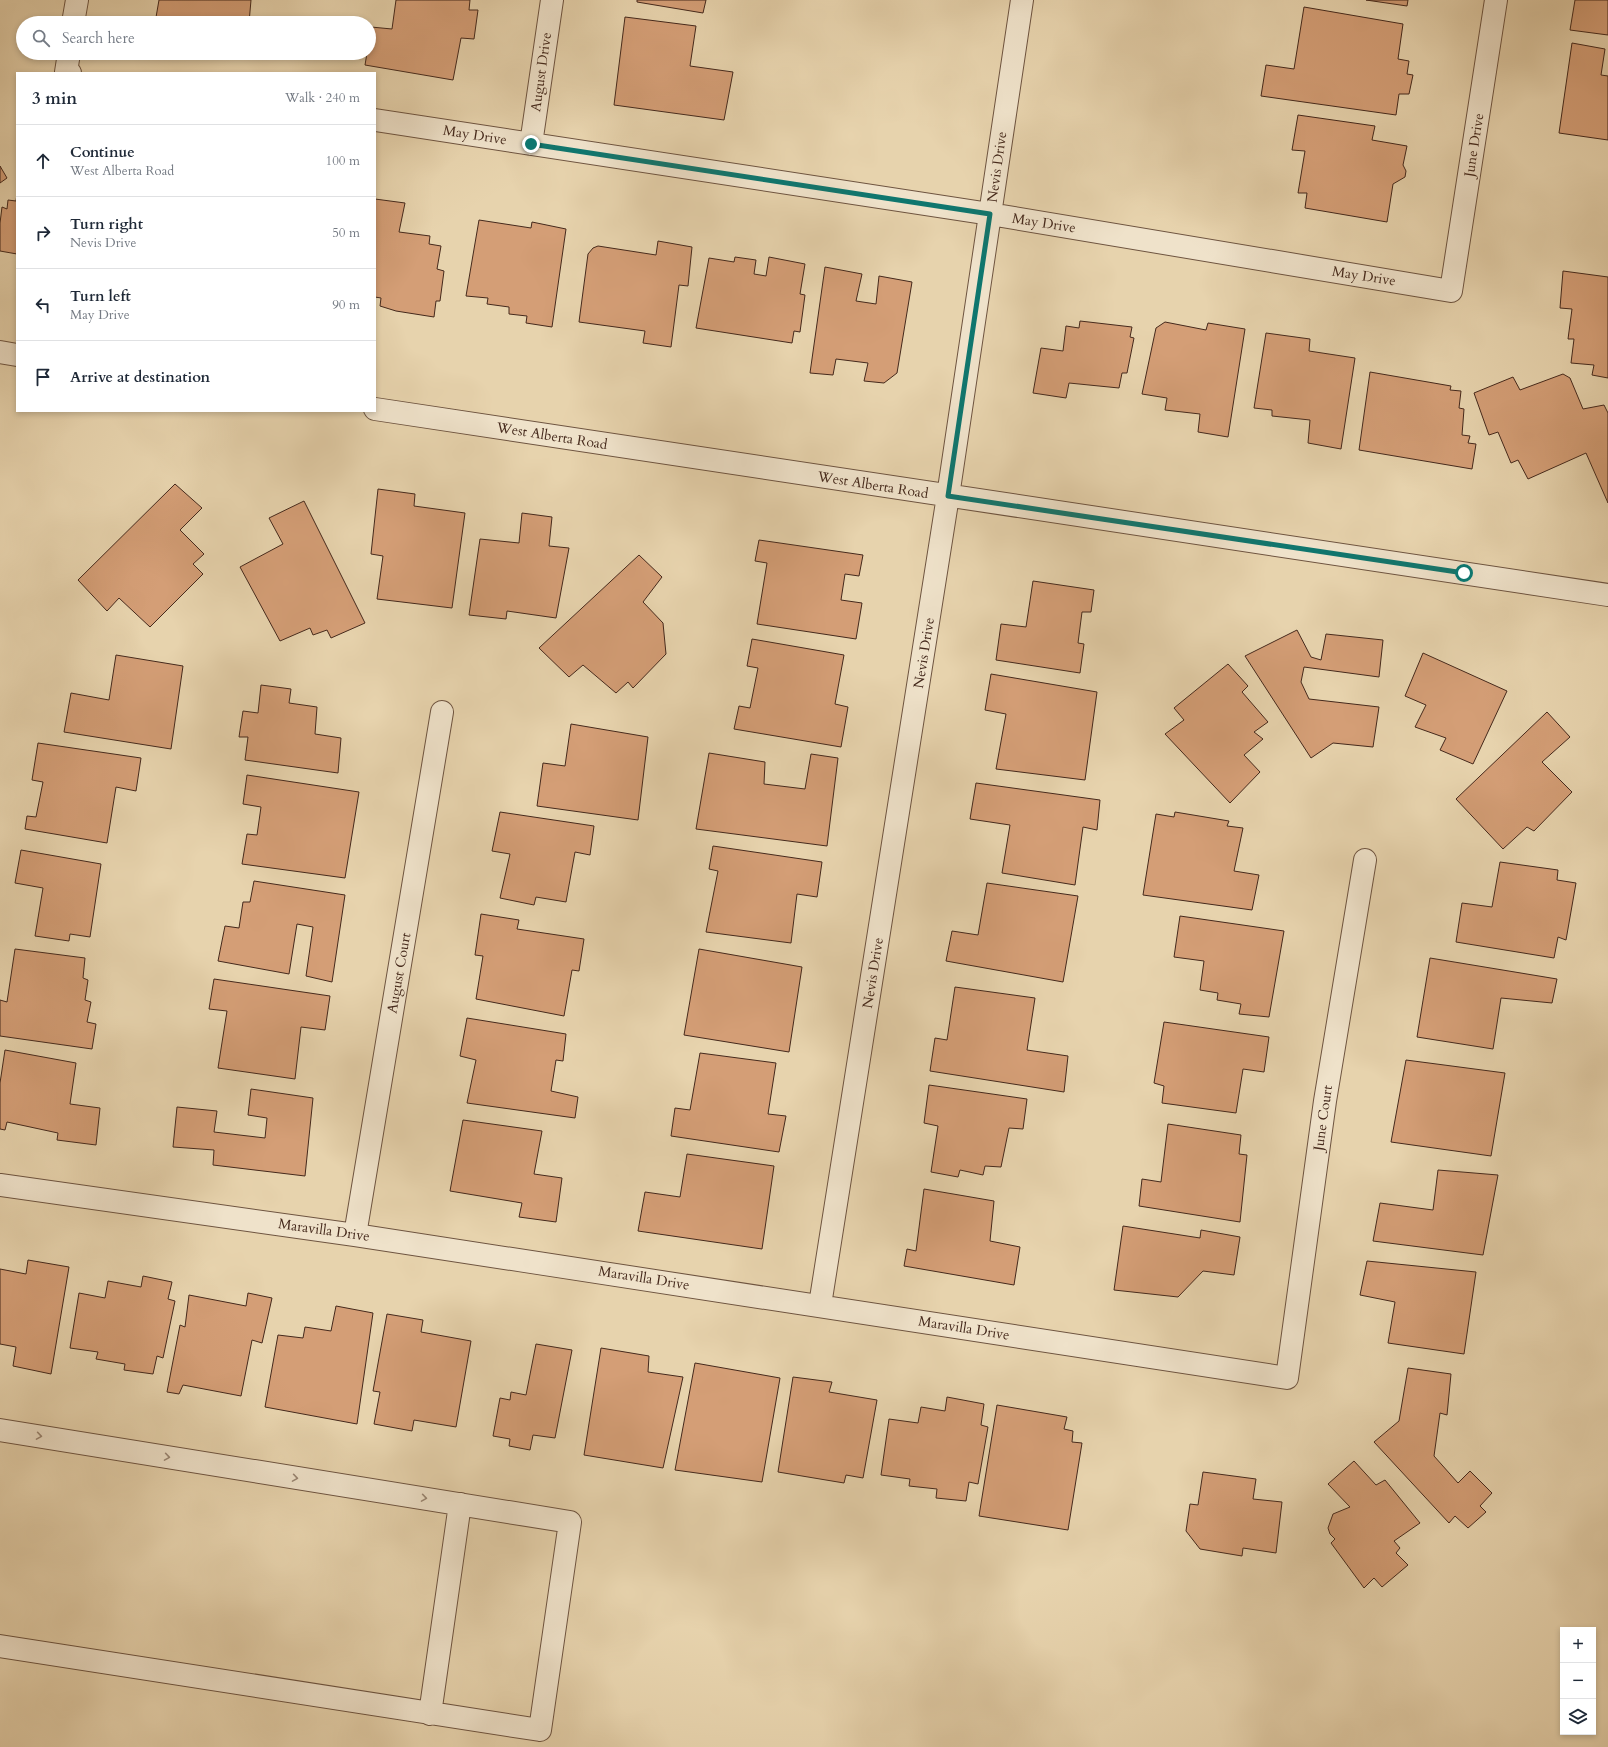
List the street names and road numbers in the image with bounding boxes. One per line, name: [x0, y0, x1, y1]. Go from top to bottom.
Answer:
street label: August Drive: [526, 31, 556, 113]
street label: June Drive: [1459, 112, 1488, 180]
street label: May Drive: [442, 121, 508, 149]
street label: Nevis Drive: [983, 130, 1011, 204]
street label: May Drive: [1011, 209, 1077, 237]
street label: May Drive: [1331, 262, 1397, 290]
street label: West Alberta Road: [494, 418, 609, 454]
street label: West Alberta Road: [815, 467, 930, 503]
street label: Nevis Drive: [909, 616, 939, 690]
street label: August Court: [383, 931, 416, 1015]
street label: Nevis Drive: [858, 936, 888, 1010]
street label: June Court: [1309, 1083, 1337, 1154]
street label: Maravilla Drive: [277, 1214, 371, 1246]
street label: Maravilla Drive: [597, 1261, 691, 1295]
street label: Maravilla Drive: [917, 1311, 1011, 1345]

